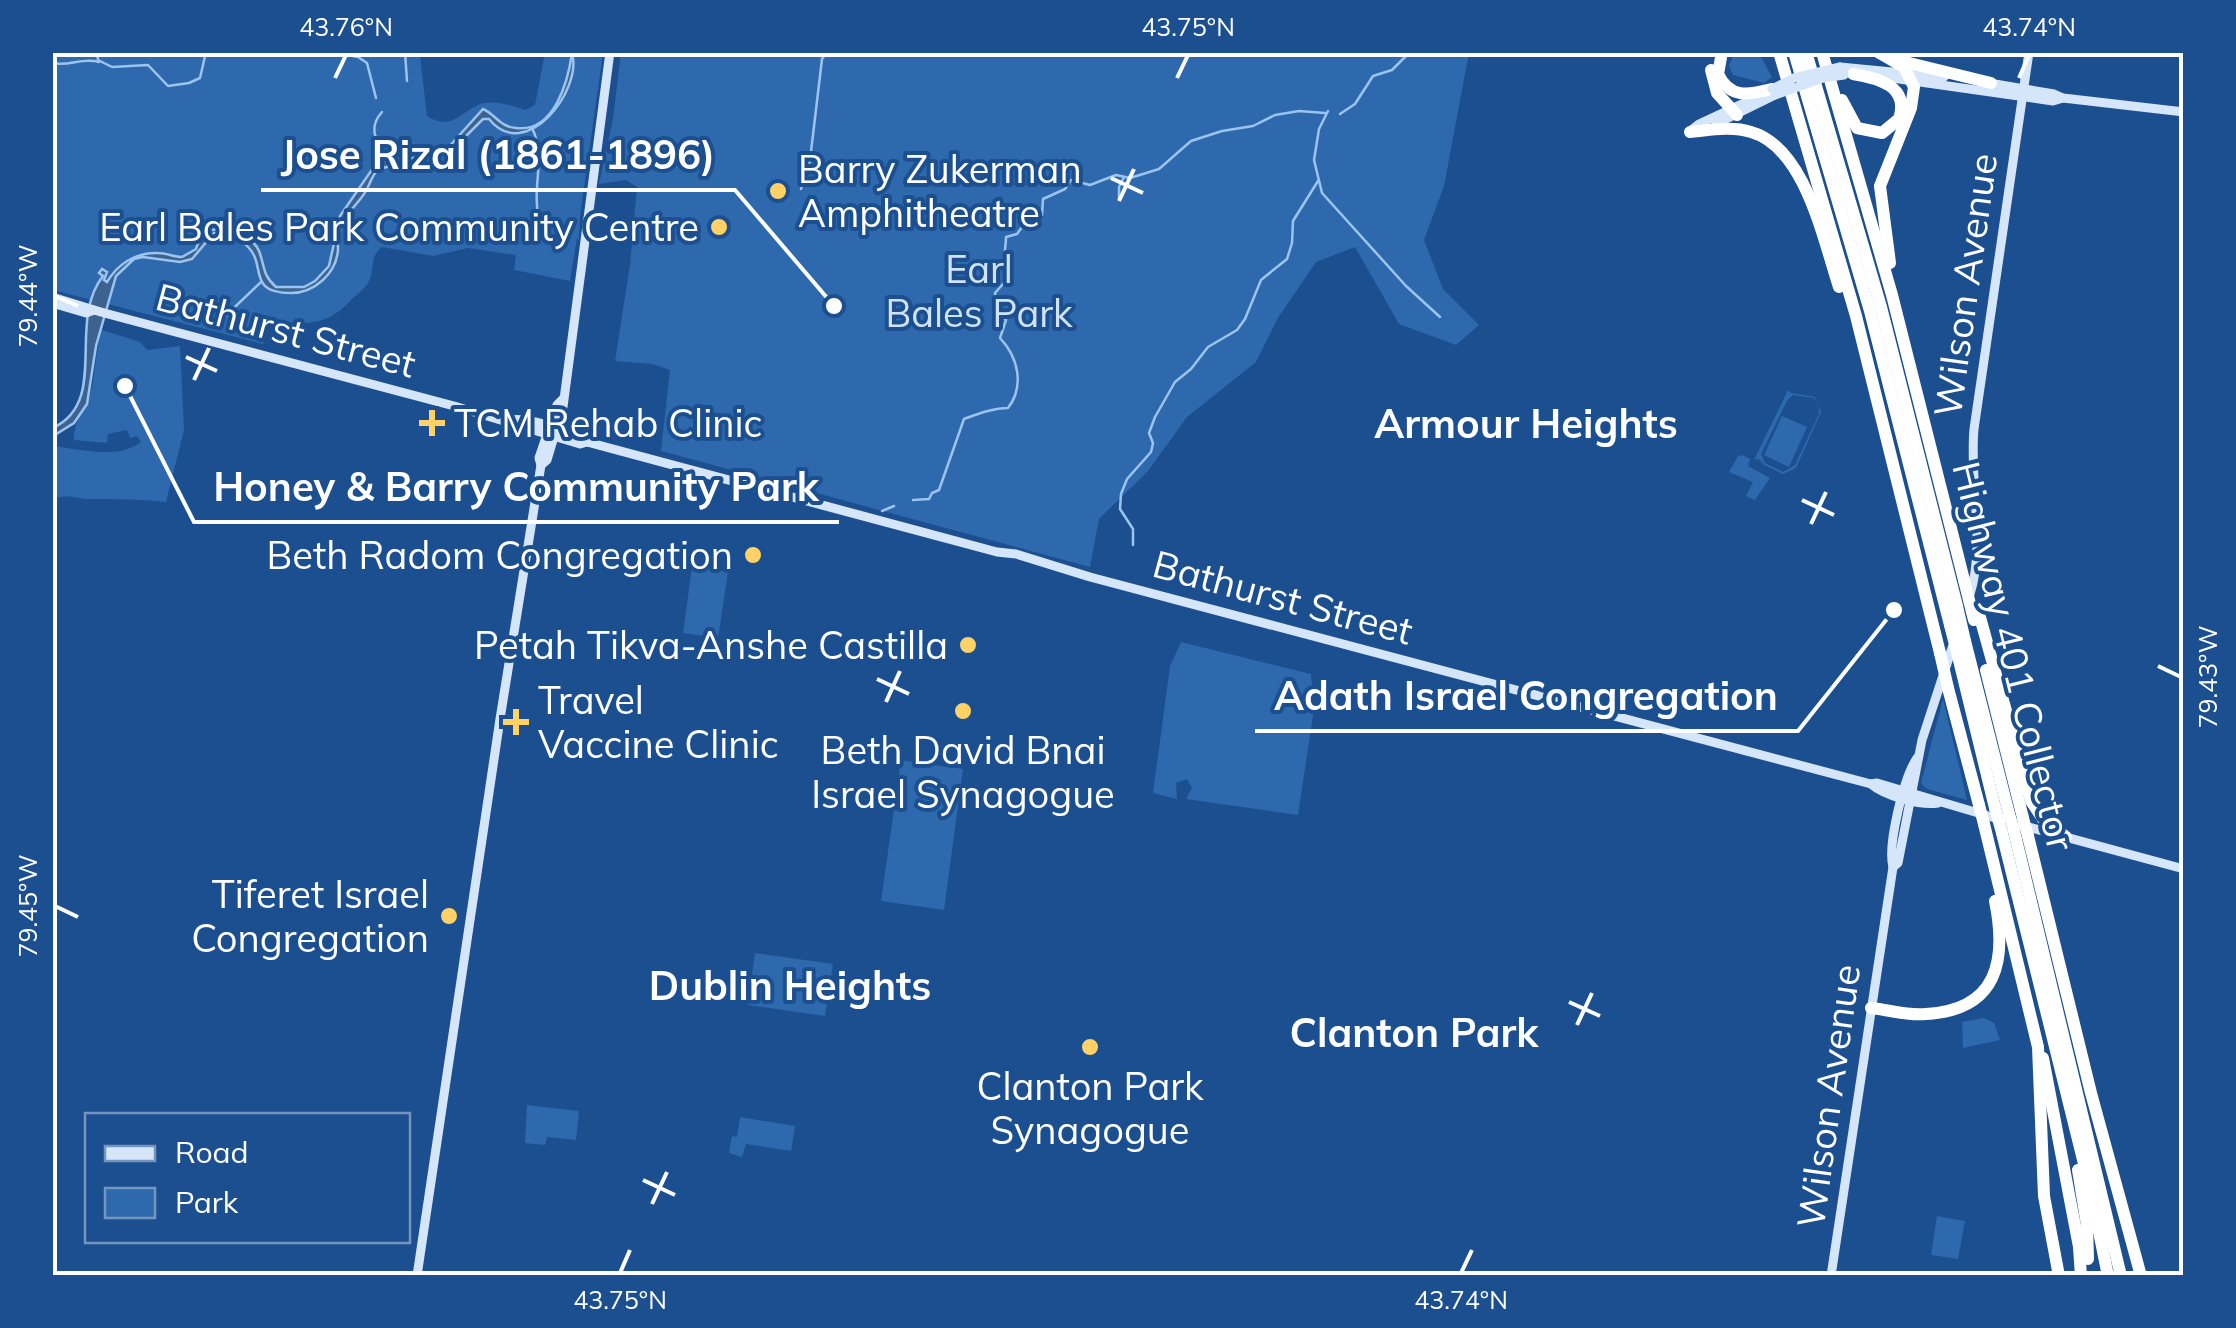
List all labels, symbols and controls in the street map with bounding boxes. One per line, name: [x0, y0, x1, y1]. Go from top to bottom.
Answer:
text: 43.76°N: [299, 11, 393, 42]
text: 43.75°N: [1141, 11, 1235, 42]
text: 43.74°N: [1982, 11, 2076, 42]
callout: Jose Rizal (1861-1896): [261, 120, 735, 190]
text: Jose Rizal (1861-1896): [281, 129, 715, 179]
place label: Barry Zukerman Amphitheatre: [798, 145, 1082, 237]
street label: Wilson Avenue: [1923, 150, 2007, 420]
marker: Barry Zukerman Amphitheatre: [767, 180, 789, 202]
place label: Earl Bales Park Community Centre: [99, 203, 699, 251]
marker: Earl Bales Park Community Centre: [708, 216, 730, 238]
text: 79.44°W: [12, 244, 43, 348]
park label: Earl Bales Park: [885, 245, 1073, 337]
street label: Bathurst Street: [151, 272, 421, 388]
district label: Armour Heights: [1374, 398, 1678, 448]
place label: TCM Rehab Clinic: [454, 399, 762, 447]
marker: TCM Rehab Clinic: [419, 410, 445, 436]
callout: Honey & Barry Community Park: [194, 452, 839, 522]
street label: Highway 401 Collector: [1942, 456, 2086, 856]
text: Honey & Barry Community Park: [213, 461, 820, 511]
place label: Beth Radom Congregation: [266, 531, 733, 579]
street label: Bathurst Street: [1148, 539, 1418, 655]
marker: Beth Radom Congregation: [742, 544, 764, 566]
place label: Petah Tikva-Anshe Castilla: [474, 621, 948, 669]
text: 79.43°W: [2192, 625, 2223, 729]
marker: Petah Tikva-Anshe Castilla: [957, 634, 979, 656]
callout: Adath Israel Congregation: [1255, 661, 1798, 731]
text: Adath Israel Congregation: [1274, 670, 1778, 720]
place label: Travel Vaccine Clinic: [538, 676, 779, 768]
marker: Beth David Bnai Israel Synagogue: [952, 700, 974, 722]
marker: Travel Vaccine Clinic: [503, 709, 529, 735]
place label: Beth David Bnai Israel Synagogue: [811, 726, 1115, 818]
text: 79.45°W: [12, 854, 43, 958]
place label: Tiferet Israel Congregation: [191, 870, 429, 962]
marker: Tiferet Israel Congregation: [438, 905, 460, 927]
district label: Dublin Heights: [649, 960, 931, 1010]
street label: Wilson Avenue: [1786, 961, 1870, 1231]
district label: Clanton Park: [1290, 1007, 1539, 1057]
marker: Clanton Park Synagogue: [1079, 1036, 1101, 1058]
place label: Clanton Park Synagogue: [976, 1062, 1204, 1154]
legend: [85, 1113, 410, 1243]
text: Road: [175, 1133, 249, 1171]
text: Park: [175, 1183, 239, 1221]
text: 43.75°N: [573, 1284, 667, 1315]
text: 43.74°N: [1414, 1284, 1508, 1315]

